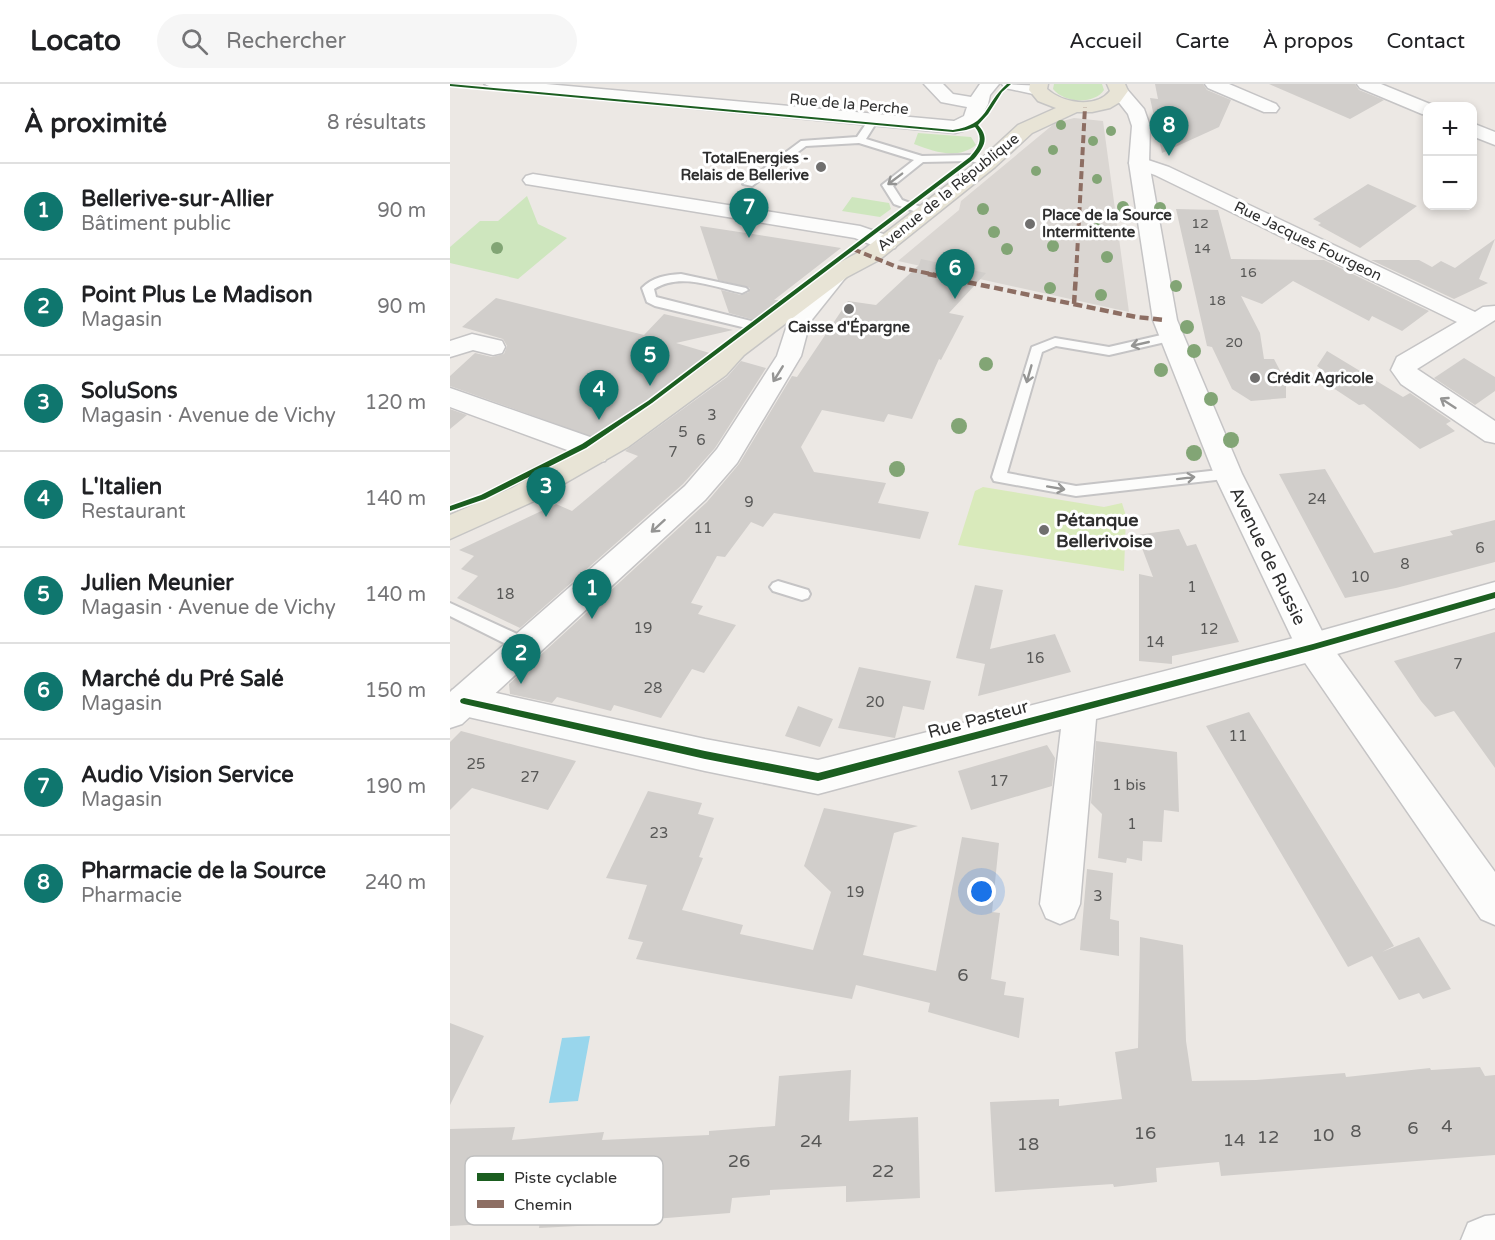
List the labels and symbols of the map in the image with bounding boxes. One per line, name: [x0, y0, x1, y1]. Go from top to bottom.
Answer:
street label: Rue de la Perche: [789, 90, 909, 118]
pin: 8: [1150, 106, 1188, 156]
street label: Avenue de la République: [873, 129, 1023, 255]
place label: TotalEnergies - Relais de Bellerive: [680, 149, 809, 184]
marker: TotalEnergies - Relais de Bellerive: [814, 160, 828, 174]
one-way arrow: [887, 172, 903, 185]
pin: 7: [730, 188, 768, 238]
street label: Rue Jacques Fourgeon: [1231, 197, 1385, 285]
place label: Place de la Source Intermittente: [1042, 206, 1172, 241]
house number: 12: [1191, 215, 1209, 232]
marker: Place de la Source Intermittente: [1023, 217, 1037, 231]
house number: 14: [1193, 240, 1211, 257]
pin: 6: [936, 250, 974, 299]
house number: 16: [1239, 264, 1257, 281]
house number: 18: [1208, 292, 1226, 309]
marker: Caisse d'Épargne: [842, 302, 856, 316]
place label: Caisse d'Épargne: [788, 317, 911, 337]
house number: 20: [1225, 334, 1243, 351]
pin: 5: [630, 336, 670, 386]
one-way arrow: [1131, 338, 1150, 350]
one-way arrow: [1023, 364, 1034, 383]
one-way arrow: [772, 365, 784, 382]
place label: Crédit Agricole: [1267, 369, 1374, 388]
pin: 4: [580, 370, 618, 420]
marker: Crédit Agricole: [1248, 371, 1262, 385]
one-way arrow: [1440, 397, 1457, 409]
house number: 3: [707, 406, 717, 424]
house number: 5: [678, 423, 688, 441]
house number: 6: [696, 431, 706, 449]
house number: 7: [668, 443, 678, 461]
pin: 3: [526, 468, 566, 517]
one-way arrow: [1176, 473, 1196, 484]
one-way arrow: [1046, 483, 1066, 494]
street label: Avenue de Russie: [1225, 483, 1311, 629]
house number: 24: [1308, 490, 1326, 508]
house number: 9: [744, 493, 754, 511]
place label: Pétanque Bellerivoise: [1056, 509, 1153, 552]
one-way arrow: [651, 519, 666, 533]
house number: 11: [694, 519, 712, 537]
marker: Pétanque Bellerivoise: [1037, 523, 1051, 537]
house number: 6: [1475, 539, 1485, 557]
house number: 8: [1400, 555, 1410, 573]
house number: 10: [1351, 568, 1369, 586]
pin: 1: [572, 570, 612, 619]
house number: 1: [1187, 578, 1197, 596]
house number: 18: [496, 585, 514, 603]
house number: 19: [634, 619, 652, 637]
house number: 12: [1200, 620, 1218, 638]
house number: 14: [1146, 633, 1164, 651]
pin: 2: [502, 634, 540, 684]
house number: 16: [1026, 649, 1044, 667]
house number: 7: [1453, 655, 1463, 673]
house number: 28: [644, 679, 662, 697]
house number: 20: [866, 693, 884, 711]
street label: Rue Pasteur: [925, 695, 1031, 743]
house number: 11: [1229, 727, 1247, 745]
house number: 25: [467, 755, 485, 773]
house number: 27: [521, 768, 539, 786]
house number: 17: [990, 772, 1008, 790]
house number: 1 bis: [1112, 776, 1146, 794]
house number: 1: [1127, 815, 1137, 833]
house number: 23: [650, 824, 668, 842]
your location: [967, 877, 996, 906]
house number: 19: [846, 883, 864, 901]
house number: 3: [1093, 887, 1103, 905]
house number: 6: [957, 964, 969, 986]
house number: 4: [1441, 1115, 1453, 1137]
house number: 6: [1407, 1117, 1419, 1139]
house number: 8: [1350, 1120, 1362, 1142]
house number: 16: [1134, 1122, 1156, 1144]
house number: 10: [1312, 1124, 1334, 1146]
house number: 12: [1257, 1126, 1279, 1148]
house number: 14: [1223, 1129, 1245, 1151]
house number: 24: [800, 1130, 822, 1152]
house number: 18: [1017, 1133, 1039, 1155]
house number: 26: [728, 1150, 750, 1172]
legend: [465, 1156, 663, 1225]
house number: 22: [872, 1160, 894, 1182]
text: Piste cyclable: [514, 1168, 617, 1188]
text: Chemin: [514, 1195, 572, 1215]

